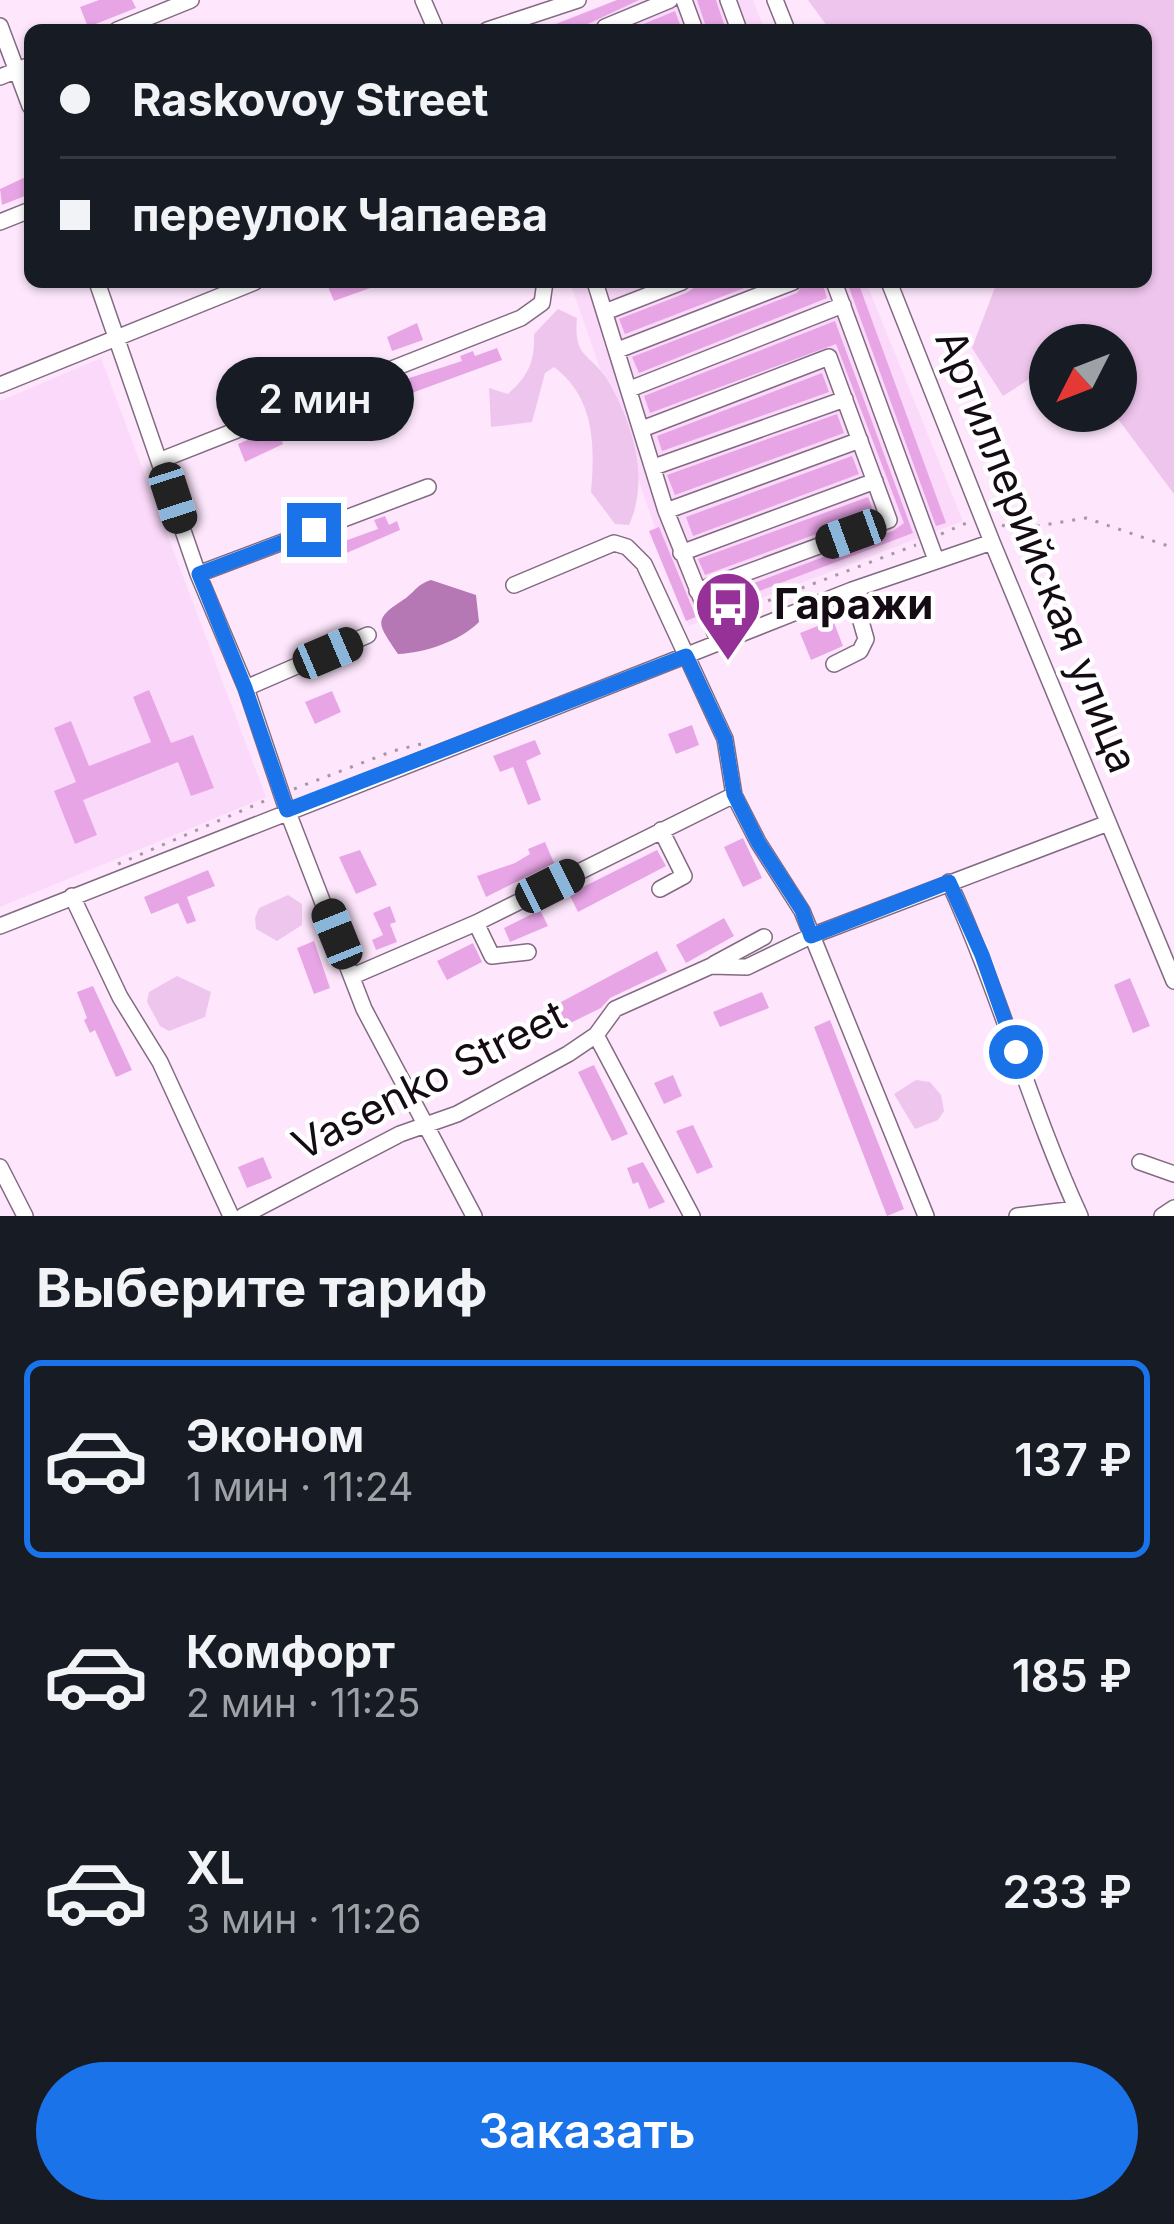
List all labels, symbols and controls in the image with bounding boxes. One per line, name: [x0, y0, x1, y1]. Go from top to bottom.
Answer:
text: Raskovoy Street: [132, 72, 489, 127]
text: переулок Чапаева: [132, 187, 548, 242]
street label: Артиллерийская улица: [925, 322, 1150, 780]
north arrow: [1029, 324, 1137, 432]
map controls: [1029, 324, 1137, 432]
callout: 2 мин: [215, 356, 413, 440]
text: 2 мин: [258, 375, 372, 422]
car: [145, 458, 201, 538]
route end: [287, 503, 341, 557]
car: [811, 505, 891, 563]
bus stop icon: Гаражи: [693, 569, 763, 663]
place label: Гаражи: [774, 578, 934, 629]
car: [288, 622, 368, 684]
car: [510, 854, 590, 918]
car: [307, 894, 367, 974]
street label: Vasenko Street: [284, 989, 574, 1170]
route start: [989, 1025, 1043, 1079]
text: Выберите тариф: [36, 1255, 488, 1320]
icon: car: [42, 1405, 150, 1513]
text: Эконом: [186, 1408, 364, 1463]
text: 137 ₽: [1014, 1432, 1132, 1487]
text: 1 мин · 11:24: [186, 1463, 414, 1510]
icon: car: [42, 1621, 150, 1729]
text: Комфорт: [186, 1624, 395, 1679]
text: 185 ₽: [1012, 1648, 1132, 1703]
text: 2 мин · 11:25: [186, 1679, 421, 1726]
icon: car: [42, 1837, 150, 1945]
text: XL: [186, 1840, 245, 1895]
text: 233 ₽: [1003, 1864, 1132, 1919]
text: 3 мин · 11:26: [186, 1895, 421, 1942]
button: Заказать: [36, 2062, 1138, 2200]

